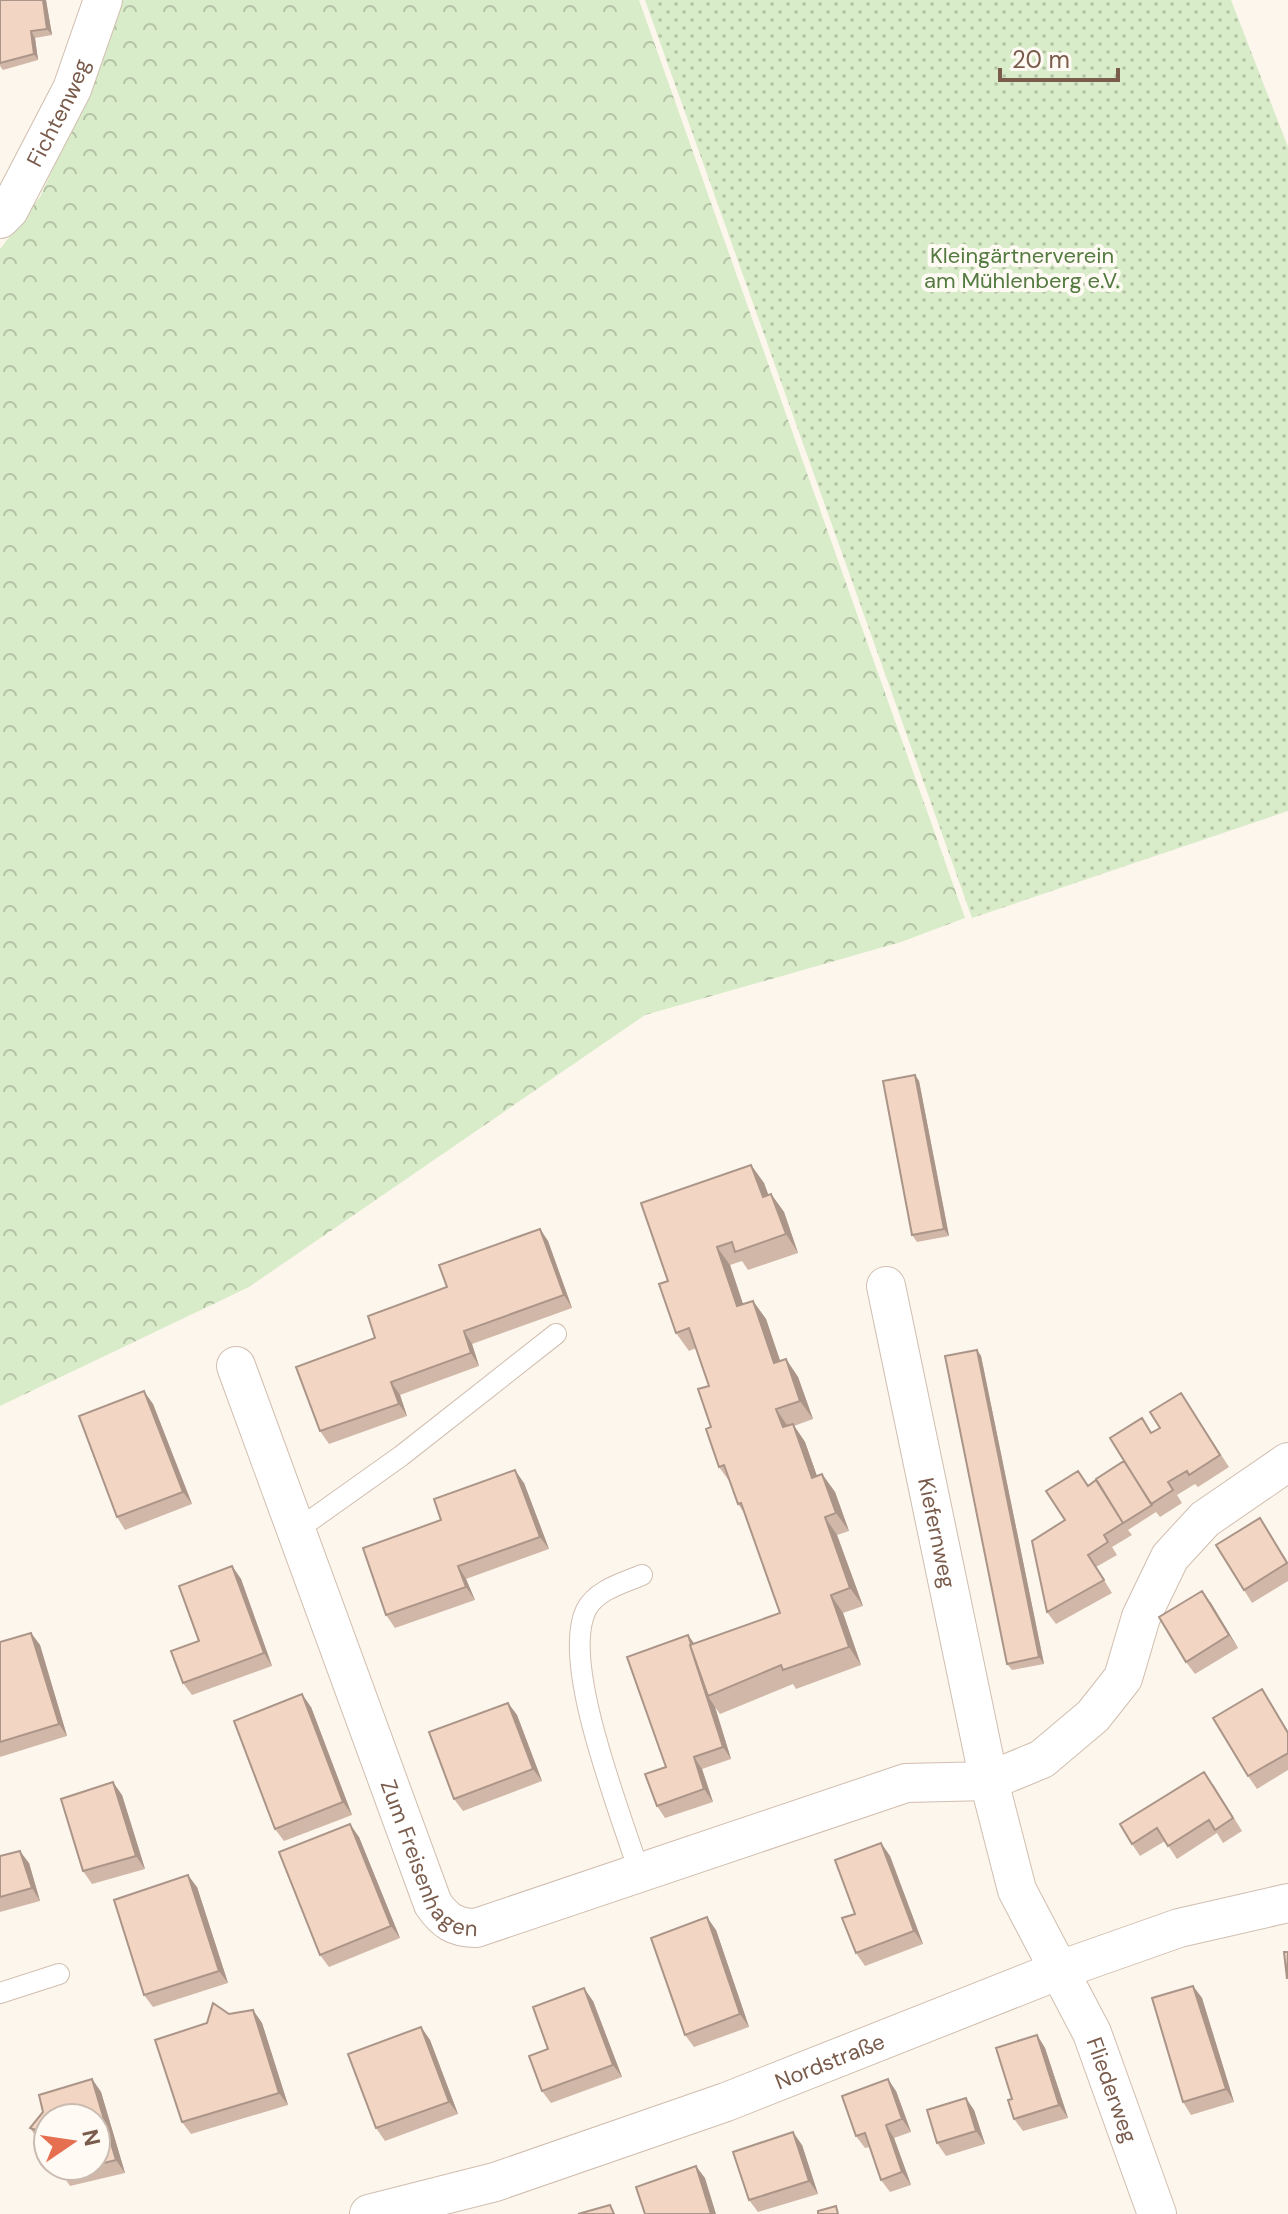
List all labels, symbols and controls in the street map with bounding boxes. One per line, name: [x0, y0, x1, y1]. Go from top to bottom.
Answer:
scale bar: [1000, 32, 1118, 82]
text: 20 m: [1012, 44, 1070, 75]
street label: Fichtenweg: [20, 55, 96, 172]
park label: Kleingärtnerverein am Mühlenberg e.V.: [924, 241, 1120, 295]
street label: Kiefernweg: [912, 1475, 963, 1591]
street label: Zum Freisenhagen: [374, 1776, 479, 1943]
street label: Nordstraße: [771, 2026, 889, 2096]
street label: Fliederweg: [1080, 2033, 1145, 2146]
north arrow: [32, 2102, 112, 2182]
text: N: [75, 2127, 107, 2149]

